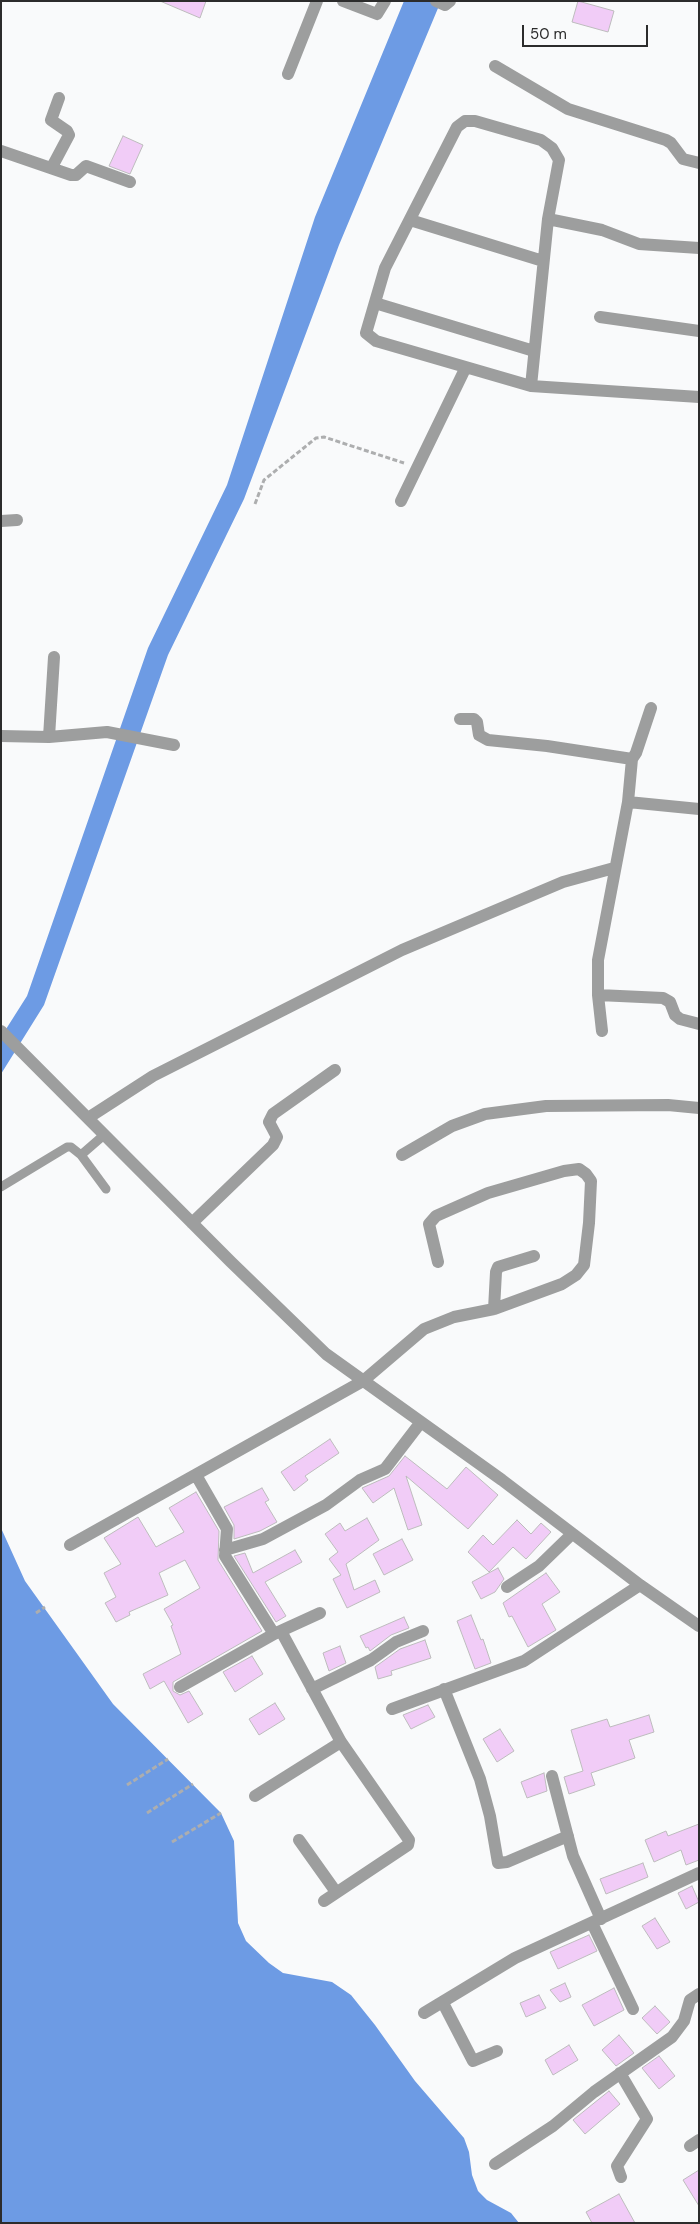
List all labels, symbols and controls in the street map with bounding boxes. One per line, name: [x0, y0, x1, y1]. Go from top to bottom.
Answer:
scale bar: [525, 15, 651, 47]
text: 50 m: [530, 24, 567, 44]

